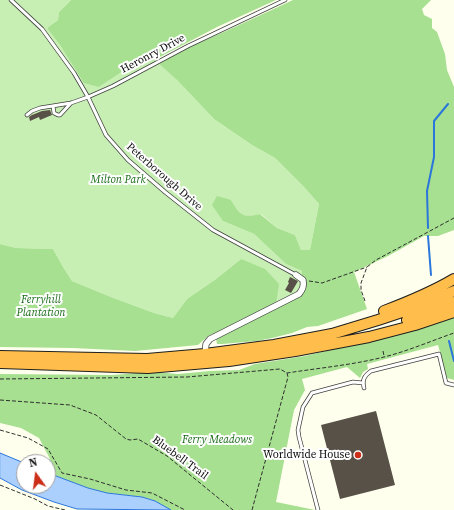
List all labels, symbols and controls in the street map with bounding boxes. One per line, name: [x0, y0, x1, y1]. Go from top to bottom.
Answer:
street label: Heronry Drive: [119, 32, 187, 76]
street label: Peterborough Drive: [123, 141, 205, 213]
park label: Milton Park: [90, 173, 146, 187]
park label: Ferryhill Plantation: [17, 293, 65, 319]
street label: Bluebell Trail: [150, 433, 210, 483]
park label: Ferry Meadows: [182, 433, 252, 447]
place label: Worldwide House: [263, 448, 350, 462]
marker: Worldwide House: [353, 450, 363, 460]
north arrow: [16, 454, 56, 494]
text: N: [28, 455, 39, 471]

